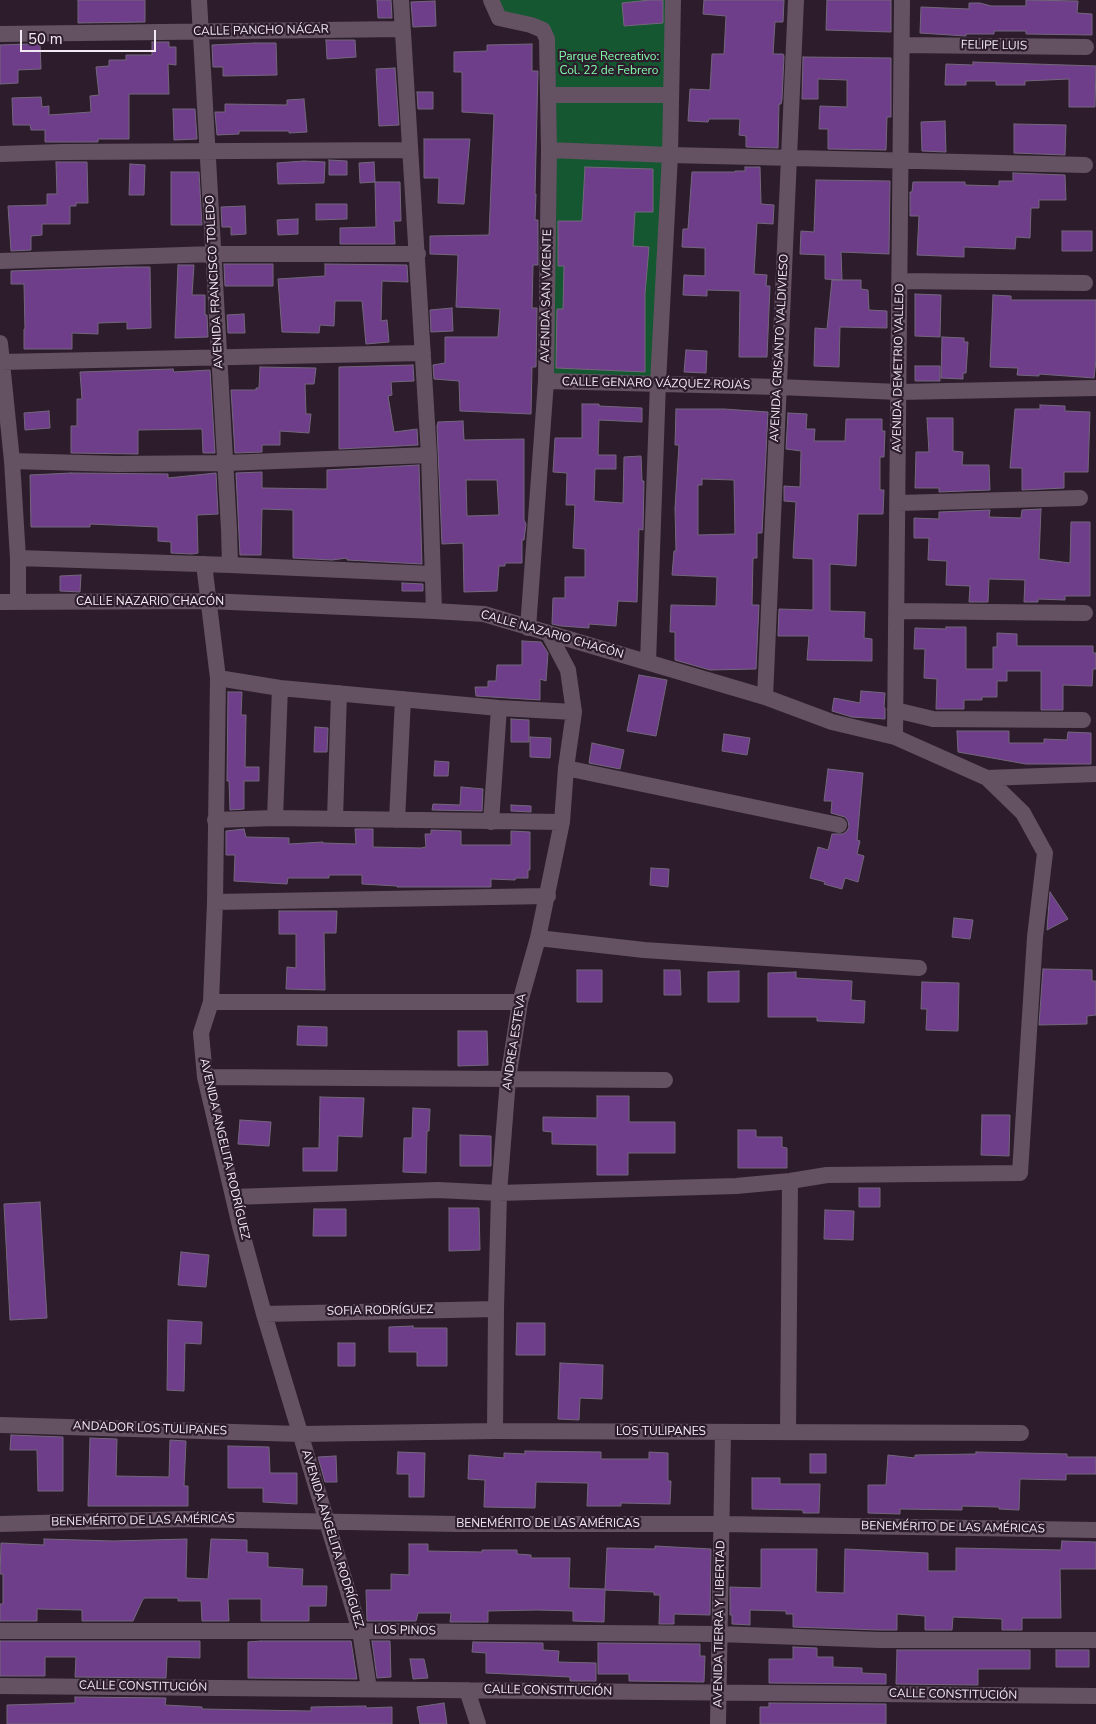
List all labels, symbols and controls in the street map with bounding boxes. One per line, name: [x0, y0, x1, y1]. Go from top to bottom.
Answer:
scale bar: [22, 20, 159, 52]
street label: CALLE PANCHO NÁCAR: [193, 23, 329, 39]
text: 50 m: [28, 29, 63, 49]
street label: FELIPE LUIS: [961, 38, 1027, 54]
park label: Parque Recreativo: Col. 22 de Febrero: [559, 50, 659, 78]
street label: AVENIDA FRANCISCO TOLEDO: [203, 195, 227, 369]
street label: AVENIDA SAN VICENTE: [539, 229, 555, 363]
street label: AVENIDA CRISANTO VALDIVIESO: [768, 253, 792, 443]
street label: AVENIDA DEMETRIO VALLEJO: [890, 283, 908, 453]
street label: CALLE GENARO VÁZQUEZ ROJAS: [562, 375, 750, 393]
street label: CALLE NAZARIO CHACÓN: [76, 595, 224, 609]
street label: CALLE NAZARIO CHACÓN: [479, 608, 625, 662]
street label: ANDREA ESTEVA: [500, 993, 530, 1091]
street label: AVENIDA ANGELITA RODRÍGUEZ: [196, 1057, 252, 1241]
street label: SOFIA RODRÍGUEZ: [327, 1303, 433, 1319]
street label: ANDADOR LOS TULIPANES: [73, 1419, 227, 1439]
street label: LOS TULIPANES: [616, 1425, 706, 1439]
street label: AVENIDA ANGELITA RODRÍGUEZ: [298, 1448, 366, 1630]
street label: BENEMÉRITO DE LAS AMÉRICAS: [51, 1512, 235, 1530]
street label: BENEMÉRITO DE LAS AMÉRICAS: [456, 1517, 640, 1531]
street label: BENEMÉRITO DE LAS AMÉRICAS: [861, 1519, 1045, 1537]
street label: AVENIDA TIERRA Y LIBERTAD: [711, 1540, 729, 1708]
street label: LOS PINOS: [374, 1623, 436, 1639]
street label: CALLE CONSTITUCIÓN: [79, 1679, 207, 1695]
street label: CALLE CONSTITUCIÓN: [484, 1683, 612, 1699]
street label: CALLE CONSTITUCIÓN: [889, 1687, 1017, 1703]

